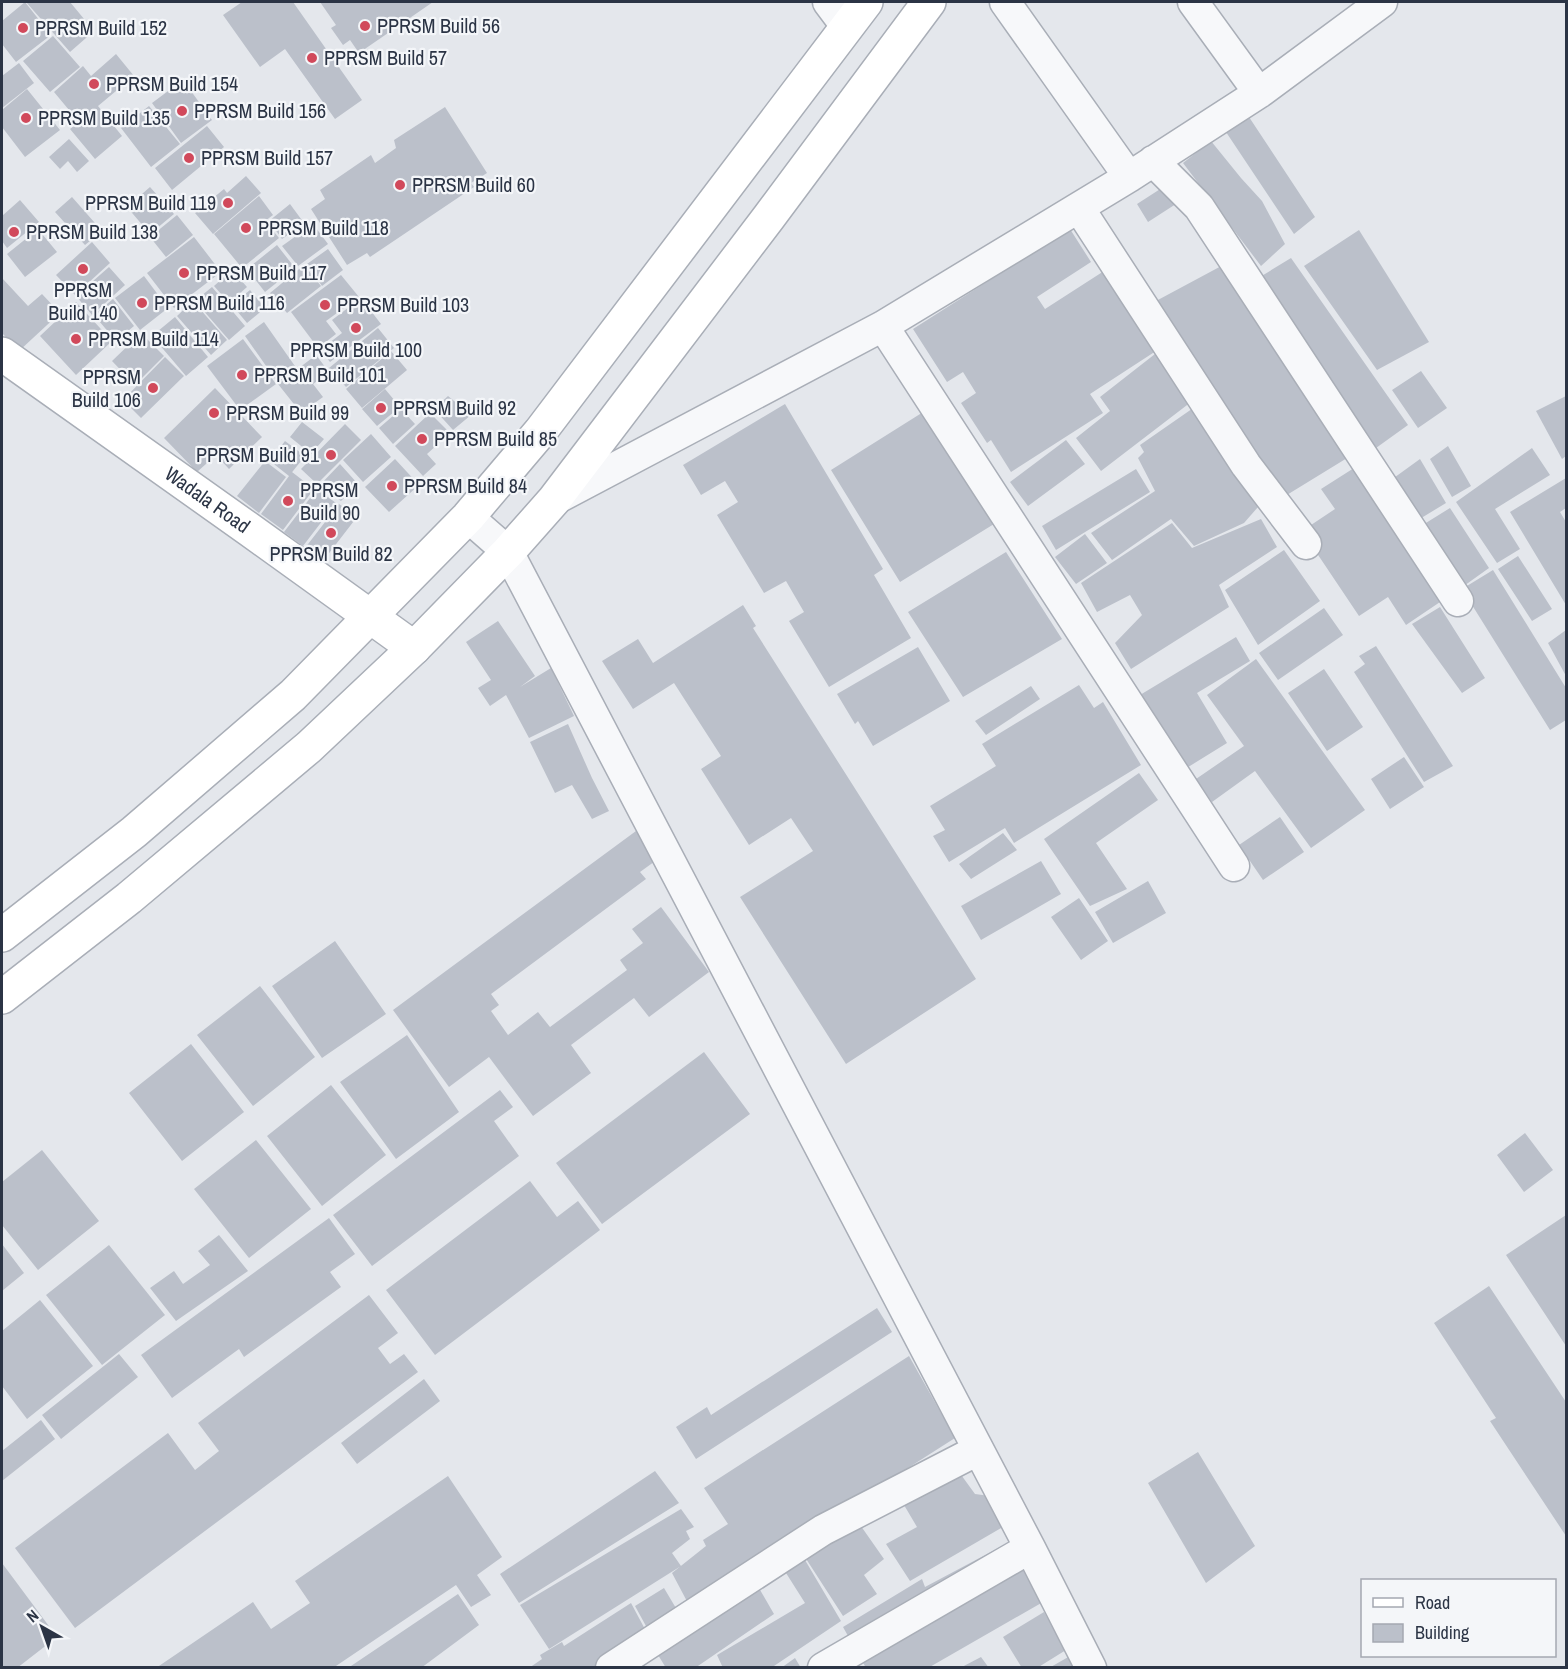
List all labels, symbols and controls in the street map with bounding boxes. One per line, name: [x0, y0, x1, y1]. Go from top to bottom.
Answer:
place label: PPRSM Build 56: [377, 12, 500, 39]
place label: PPRSM Build 152: [35, 14, 167, 41]
marker: PPRSM Build 56: [358, 19, 372, 33]
marker: PPRSM Build 152: [16, 21, 30, 35]
place label: PPRSM Build 57: [324, 44, 447, 71]
marker: PPRSM Build 57: [305, 51, 319, 65]
place label: PPRSM Build 154: [106, 70, 238, 97]
marker: PPRSM Build 154: [87, 77, 101, 91]
place label: PPRSM Build 156: [194, 97, 326, 124]
place label: PPRSM Build 135: [38, 104, 170, 131]
marker: PPRSM Build 156: [175, 104, 189, 118]
marker: PPRSM Build 135: [19, 111, 33, 125]
place label: PPRSM Build 157: [201, 144, 333, 171]
marker: PPRSM Build 157: [182, 151, 196, 165]
place label: PPRSM Build 60: [412, 171, 535, 198]
marker: PPRSM Build 60: [393, 178, 407, 192]
place label: PPRSM Build 119: [85, 189, 216, 216]
marker: PPRSM Build 119: [221, 196, 235, 210]
place label: PPRSM Build 118: [258, 214, 389, 241]
place label: PPRSM Build 138: [26, 218, 158, 245]
marker: PPRSM Build 118: [239, 221, 253, 235]
marker: PPRSM Build 138: [7, 225, 21, 239]
place label: PPRSM Build 117: [196, 259, 327, 286]
marker: PPRSM Build 140: [76, 262, 90, 276]
marker: PPRSM Build 117: [177, 266, 191, 280]
place label: PPRSM Build 140: [48, 276, 118, 326]
place label: PPRSM Build 116: [154, 289, 285, 316]
place label: PPRSM Build 103: [337, 291, 469, 318]
marker: PPRSM Build 116: [135, 296, 149, 310]
marker: PPRSM Build 103: [318, 298, 332, 312]
marker: PPRSM Build 100: [349, 321, 363, 335]
place label: PPRSM Build 114: [88, 325, 219, 352]
marker: PPRSM Build 114: [69, 332, 83, 346]
place label: PPRSM Build 100: [290, 336, 422, 363]
place label: PPRSM Build 101: [254, 361, 386, 388]
place label: PPRSM Build 106: [72, 363, 141, 413]
marker: PPRSM Build 101: [235, 368, 249, 382]
marker: PPRSM Build 106: [146, 381, 160, 395]
place label: PPRSM Build 92: [393, 394, 516, 421]
place label: PPRSM Build 99: [226, 399, 349, 426]
marker: PPRSM Build 92: [374, 401, 388, 415]
marker: PPRSM Build 99: [207, 406, 221, 420]
place label: PPRSM Build 85: [434, 425, 557, 452]
marker: PPRSM Build 85: [415, 432, 429, 446]
place label: PPRSM Build 91: [196, 441, 319, 468]
marker: PPRSM Build 91: [324, 448, 338, 462]
street label: Wadala Road: [160, 460, 256, 539]
place label: PPRSM Build 84: [404, 472, 527, 499]
place label: PPRSM Build 90: [300, 476, 360, 526]
marker: PPRSM Build 84: [385, 479, 399, 493]
marker: PPRSM Build 90: [281, 494, 295, 508]
marker: PPRSM Build 82: [324, 526, 338, 540]
place label: PPRSM Build 82: [269, 540, 393, 567]
legend: [1361, 1579, 1556, 1657]
text: Road: [1415, 1590, 1450, 1615]
north arrow: [12, 1597, 72, 1657]
text: N: [22, 1604, 43, 1627]
text: Building: [1415, 1620, 1470, 1645]

